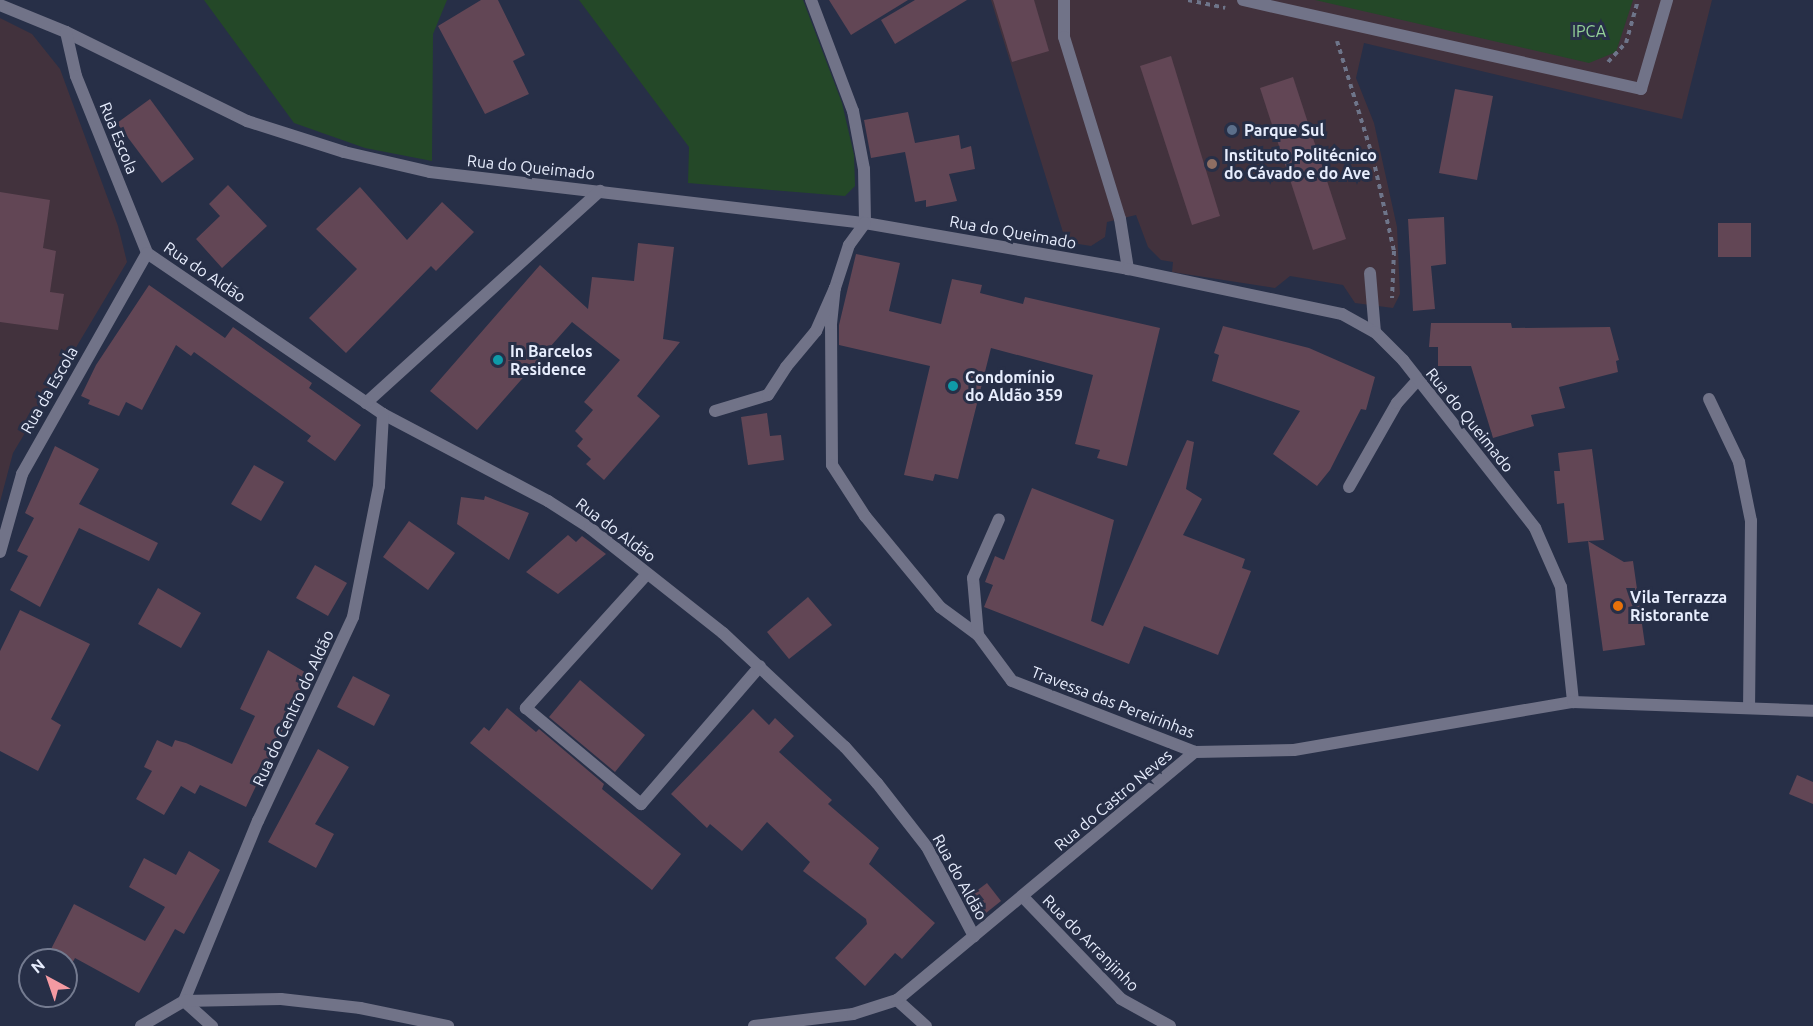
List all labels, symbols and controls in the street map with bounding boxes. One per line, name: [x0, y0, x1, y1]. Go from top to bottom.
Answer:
park label: IPCA: [1572, 21, 1606, 41]
street label: Rua Escola: [96, 99, 142, 177]
place label: Parque Sul: [1244, 120, 1324, 140]
marker: Parque Sul: [1225, 123, 1239, 137]
place label: Instituto Politécnico do Cávado e do Ave: [1224, 145, 1377, 183]
street label: Rua do Queimado: [466, 151, 596, 183]
marker: Instituto Politécnico do Cávado e do Ave: [1205, 157, 1219, 171]
street label: Rua do Queimado: [948, 211, 1078, 253]
street label: Rua do Aldão: [160, 238, 250, 306]
place label: In Barcelos Residence: [510, 341, 593, 379]
street label: Rua da Escola: [16, 343, 82, 437]
marker: In Barcelos Residence: [491, 353, 505, 367]
street label: Rua do Queimado: [1422, 364, 1518, 476]
place label: Condomínio do Aldão 359: [965, 367, 1063, 405]
marker: Condomínio do Aldão 359: [946, 379, 960, 393]
street label: Rua do Aldão: [572, 494, 660, 566]
place label: Vila Terrazza Ristorante: [1630, 587, 1727, 625]
marker: Vila Terrazza Ristorante: [1611, 599, 1625, 613]
street label: Rua do Centro do Aldão: [248, 627, 338, 789]
street label: Travessa das Pereirinhas: [1029, 662, 1197, 742]
street label: Rua do Castro Neves: [1050, 745, 1176, 855]
street label: Rua do Aldão: [929, 831, 991, 923]
street label: Rua do Arranjinho: [1039, 891, 1143, 995]
north arrow: [18, 948, 78, 1008]
text: N: [27, 955, 48, 976]

